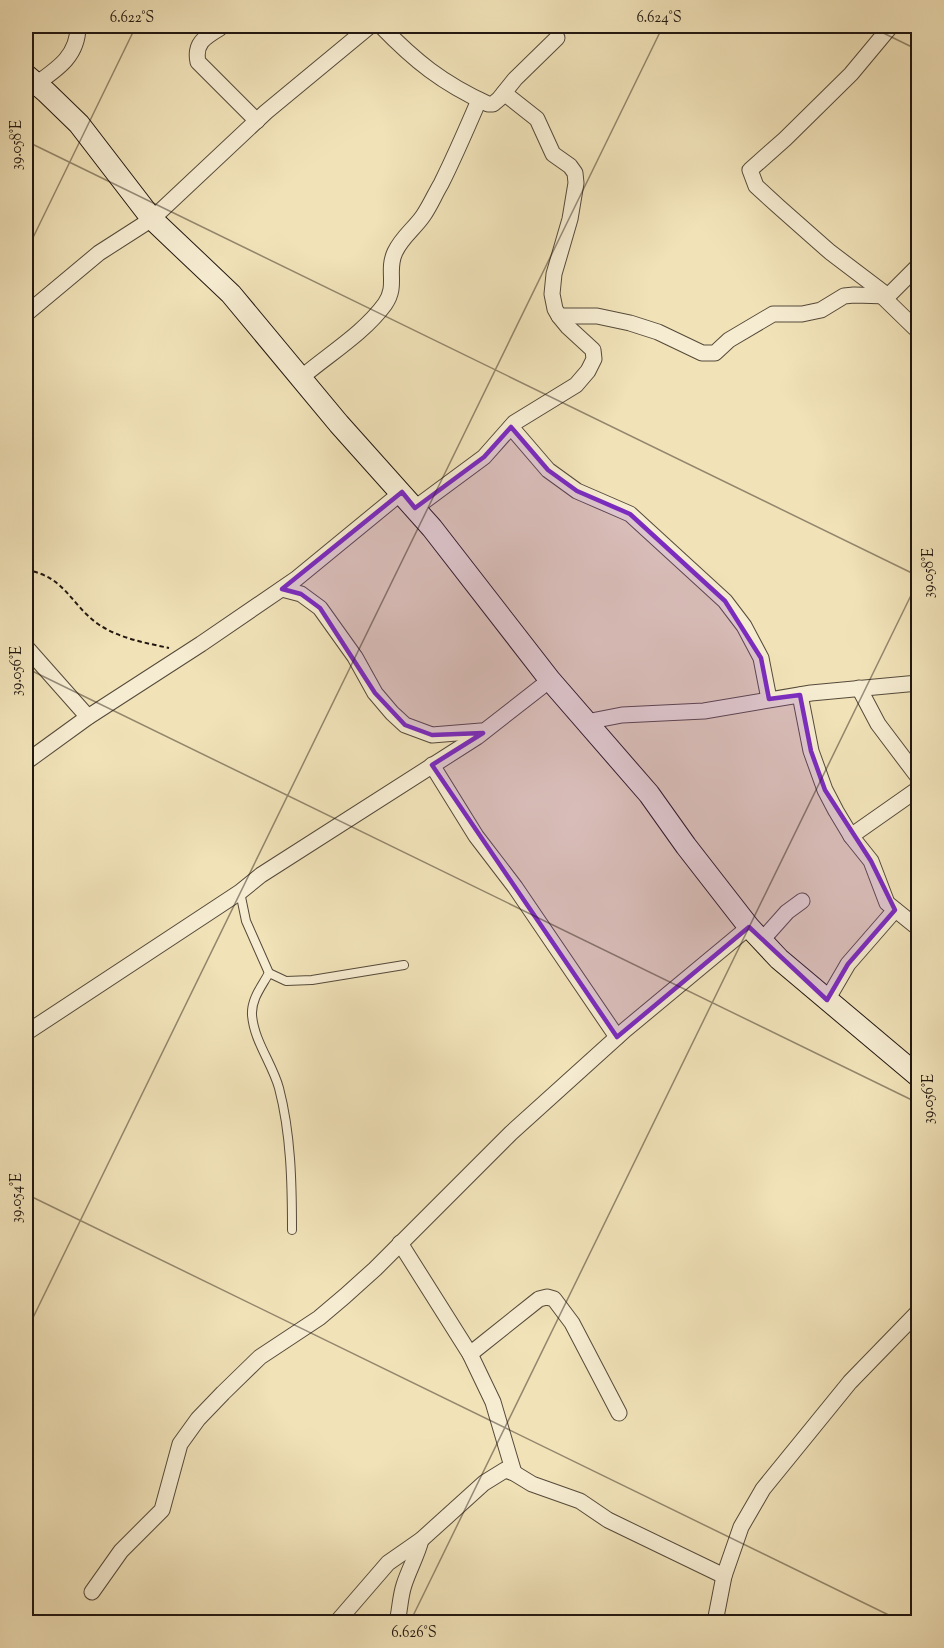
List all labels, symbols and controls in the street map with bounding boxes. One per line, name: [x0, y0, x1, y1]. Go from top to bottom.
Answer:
text: 6.622°S: [110, 8, 154, 29]
text: 6.624°S: [636, 8, 682, 29]
text: 39.058°E: [7, 120, 28, 170]
text: 39.058°E: [919, 548, 940, 598]
text: 39.056°E: [7, 646, 28, 696]
text: 39.056°E: [919, 1074, 940, 1124]
text: 39.054°E: [7, 1173, 28, 1223]
text: 6.626°S: [391, 1623, 437, 1644]

